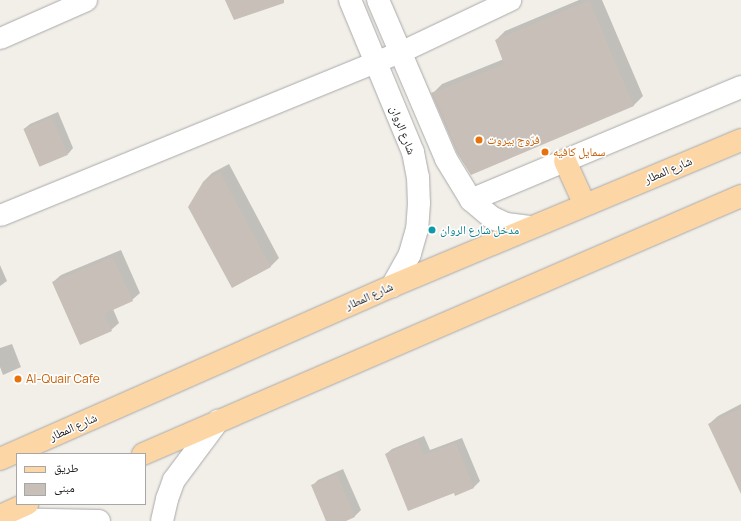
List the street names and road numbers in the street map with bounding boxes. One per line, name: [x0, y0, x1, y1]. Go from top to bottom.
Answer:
street label: شارع الروان: [387, 104, 419, 156]
street label: شارع المطار: [642, 153, 694, 187]
street label: شارع المطار: [343, 279, 395, 313]
street label: شارع المطار: [47, 410, 99, 444]

